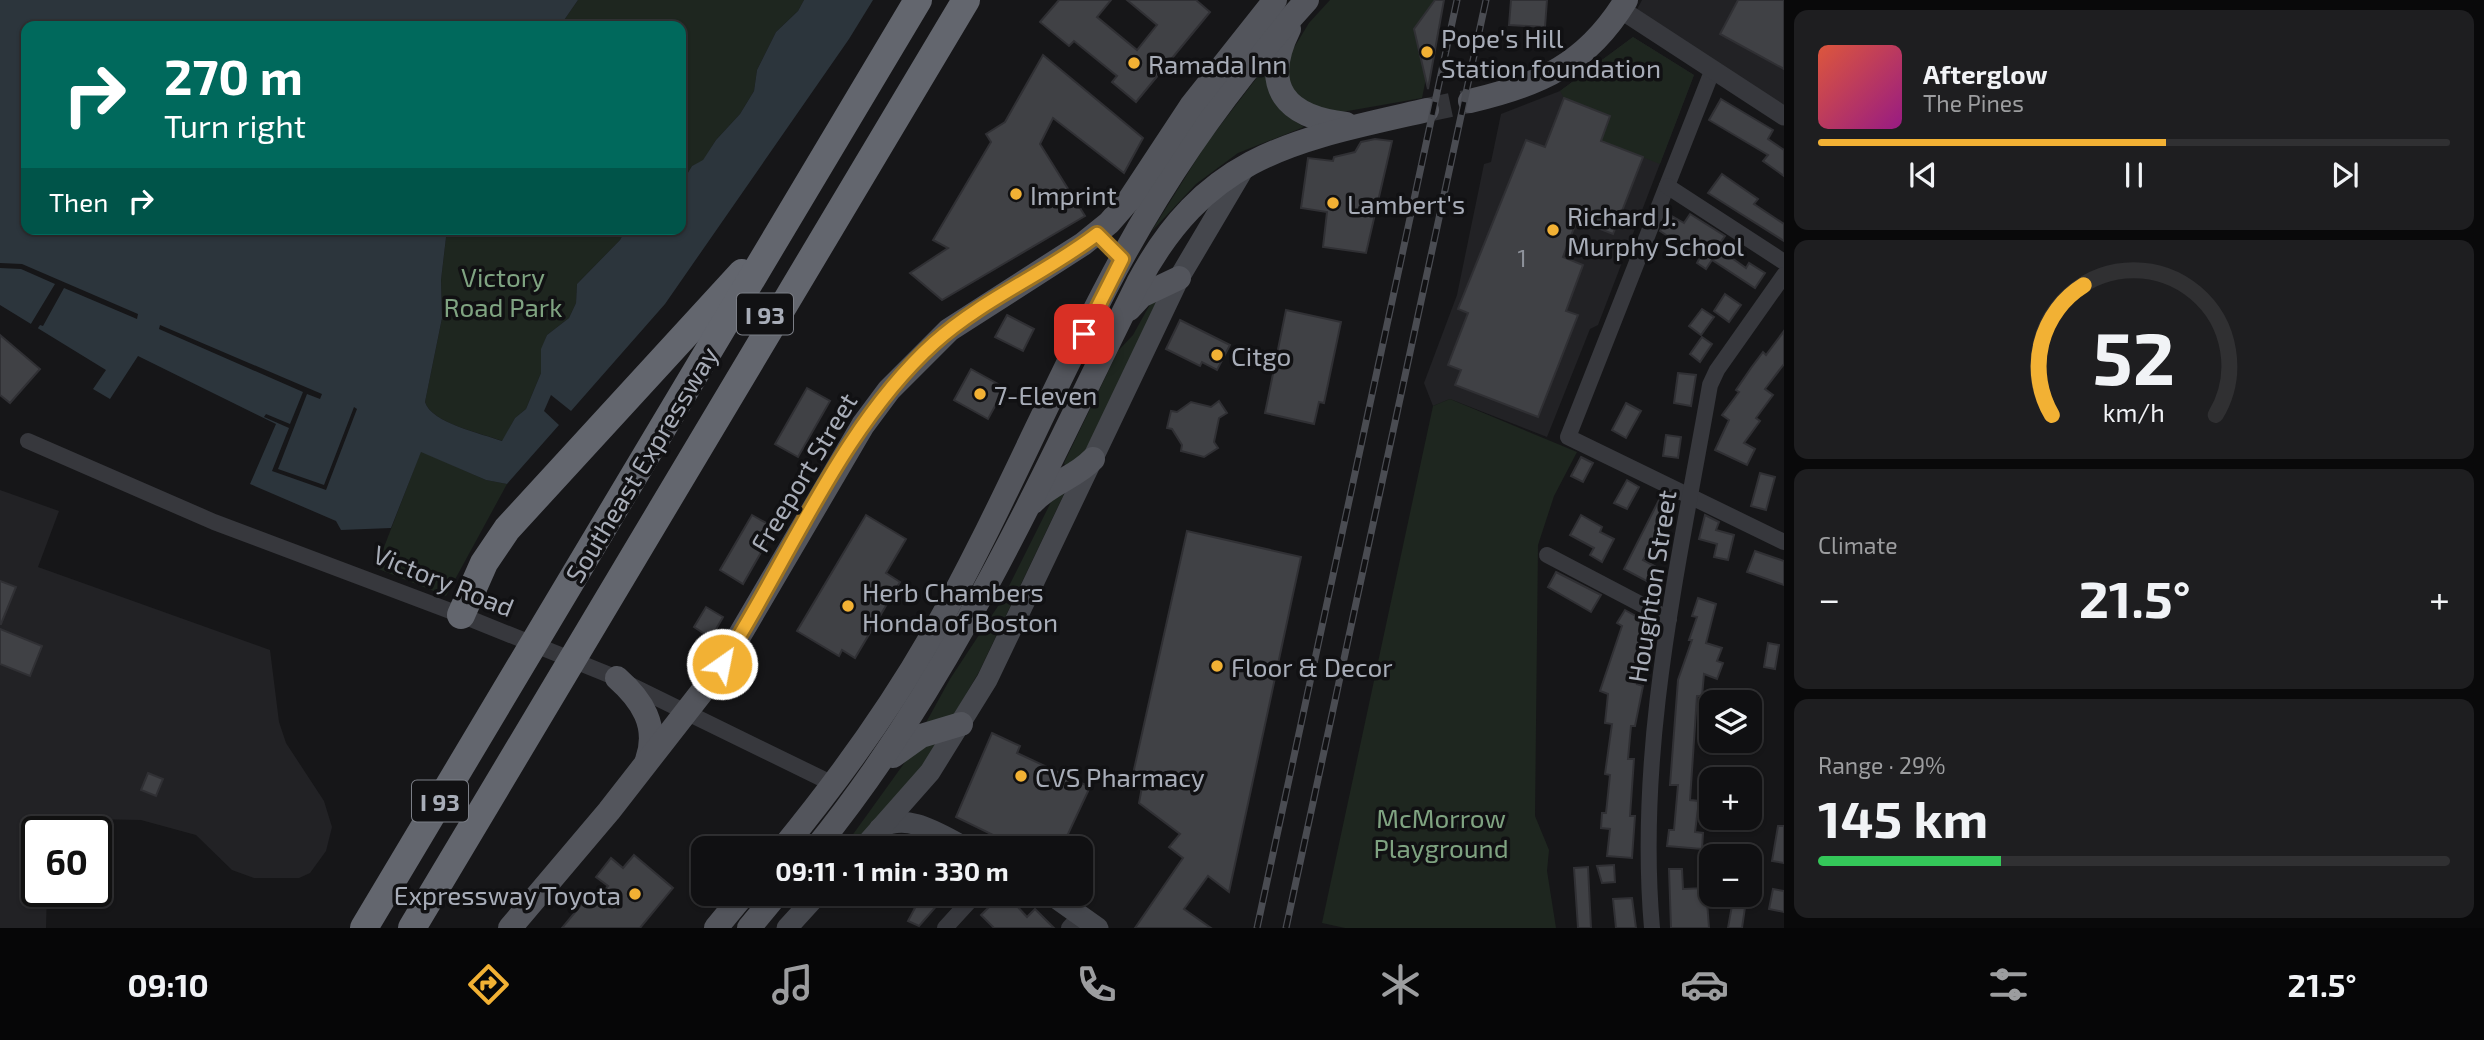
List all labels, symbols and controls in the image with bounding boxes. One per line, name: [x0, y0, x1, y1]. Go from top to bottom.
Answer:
place label: Pope's Hill Station foundation: [1441, 22, 1661, 83]
marker: Pope's Hill Station foundation: [1419, 44, 1435, 60]
text: 270 m: [164, 46, 303, 105]
place label: Ramada Inn: [1148, 48, 1287, 79]
icon: right: [49, 49, 140, 140]
marker: Ramada Inn: [1126, 55, 1142, 71]
text: Afterglow: [1923, 58, 2048, 89]
text: The Pines: [1923, 89, 2024, 117]
text: Turn right: [164, 106, 306, 144]
icon: previous: [1904, 156, 1942, 194]
icon: pause: [2115, 156, 2153, 194]
icon: next: [2326, 156, 2364, 194]
place label: Imprint: [1030, 179, 1117, 210]
icon: right: [122, 182, 160, 220]
text: Then: [49, 186, 108, 217]
marker: Imprint: [1008, 186, 1024, 202]
place label: Lambert's: [1347, 188, 1465, 219]
marker: Lambert's: [1325, 195, 1341, 211]
place label: Richard J. Murphy School: [1567, 200, 1744, 261]
marker: Richard J. Murphy School: [1545, 222, 1561, 238]
house number: 1: [1517, 244, 1527, 272]
park label: Victory Road Park: [444, 261, 562, 322]
road number: I 93: [737, 293, 793, 334]
pin: [1054, 304, 1114, 364]
text: 52: [2093, 313, 2175, 401]
icon: arrive: [1065, 315, 1103, 353]
street label: Southeast Expressway: [558, 340, 724, 588]
place label: Citgo: [1231, 340, 1291, 371]
marker: Citgo: [1209, 347, 1225, 363]
place label: 7-Eleven: [994, 379, 1097, 410]
marker: 7-Eleven: [972, 386, 988, 402]
street label: Freeport Street: [743, 387, 863, 557]
text: km/h: [2103, 397, 2165, 427]
street label: Houghton Street: [1620, 487, 1682, 684]
text: Climate: [1818, 531, 1898, 559]
street label: Victory Road: [369, 538, 519, 622]
text: 21.5°: [2079, 566, 2191, 628]
text: −: [1818, 575, 1840, 621]
text: +: [2429, 575, 2450, 621]
place label: Herb Chambers Honda of Boston: [862, 576, 1058, 637]
marker: Herb Chambers Honda of Boston: [840, 598, 856, 614]
position arrow: [685, 627, 759, 701]
place label: Floor & Decor: [1231, 651, 1393, 682]
marker: Floor & Decor: [1209, 658, 1225, 674]
map controls: [1699, 690, 1762, 907]
button: layers: [1699, 690, 1762, 753]
text: Range · 29%: [1818, 751, 1946, 779]
place label: CVS Pharmacy: [1035, 761, 1205, 792]
button: +: [1699, 767, 1762, 830]
marker: CVS Pharmacy: [1013, 768, 1029, 784]
road number: I 93: [412, 780, 468, 822]
text: 145 km: [1818, 786, 1988, 848]
park label: McMorrow Playground: [1373, 802, 1509, 863]
speed limit sign: 60: [21, 816, 112, 907]
button: −: [1699, 844, 1762, 907]
text: 09:11 · 1 min · 330 m: [775, 855, 1009, 886]
place label: Expressway Toyota: [394, 879, 621, 910]
marker: Expressway Toyota: [627, 886, 643, 902]
icon: directions: [464, 960, 513, 1009]
icon: music: [768, 960, 817, 1009]
icon: phone: [1072, 960, 1121, 1009]
icon: climate: [1376, 960, 1425, 1009]
icon: car: [1680, 960, 1729, 1009]
icon: filters: [1984, 960, 2033, 1009]
text: 09:10: [127, 965, 209, 1003]
text: 21.5°: [2288, 965, 2356, 1003]

